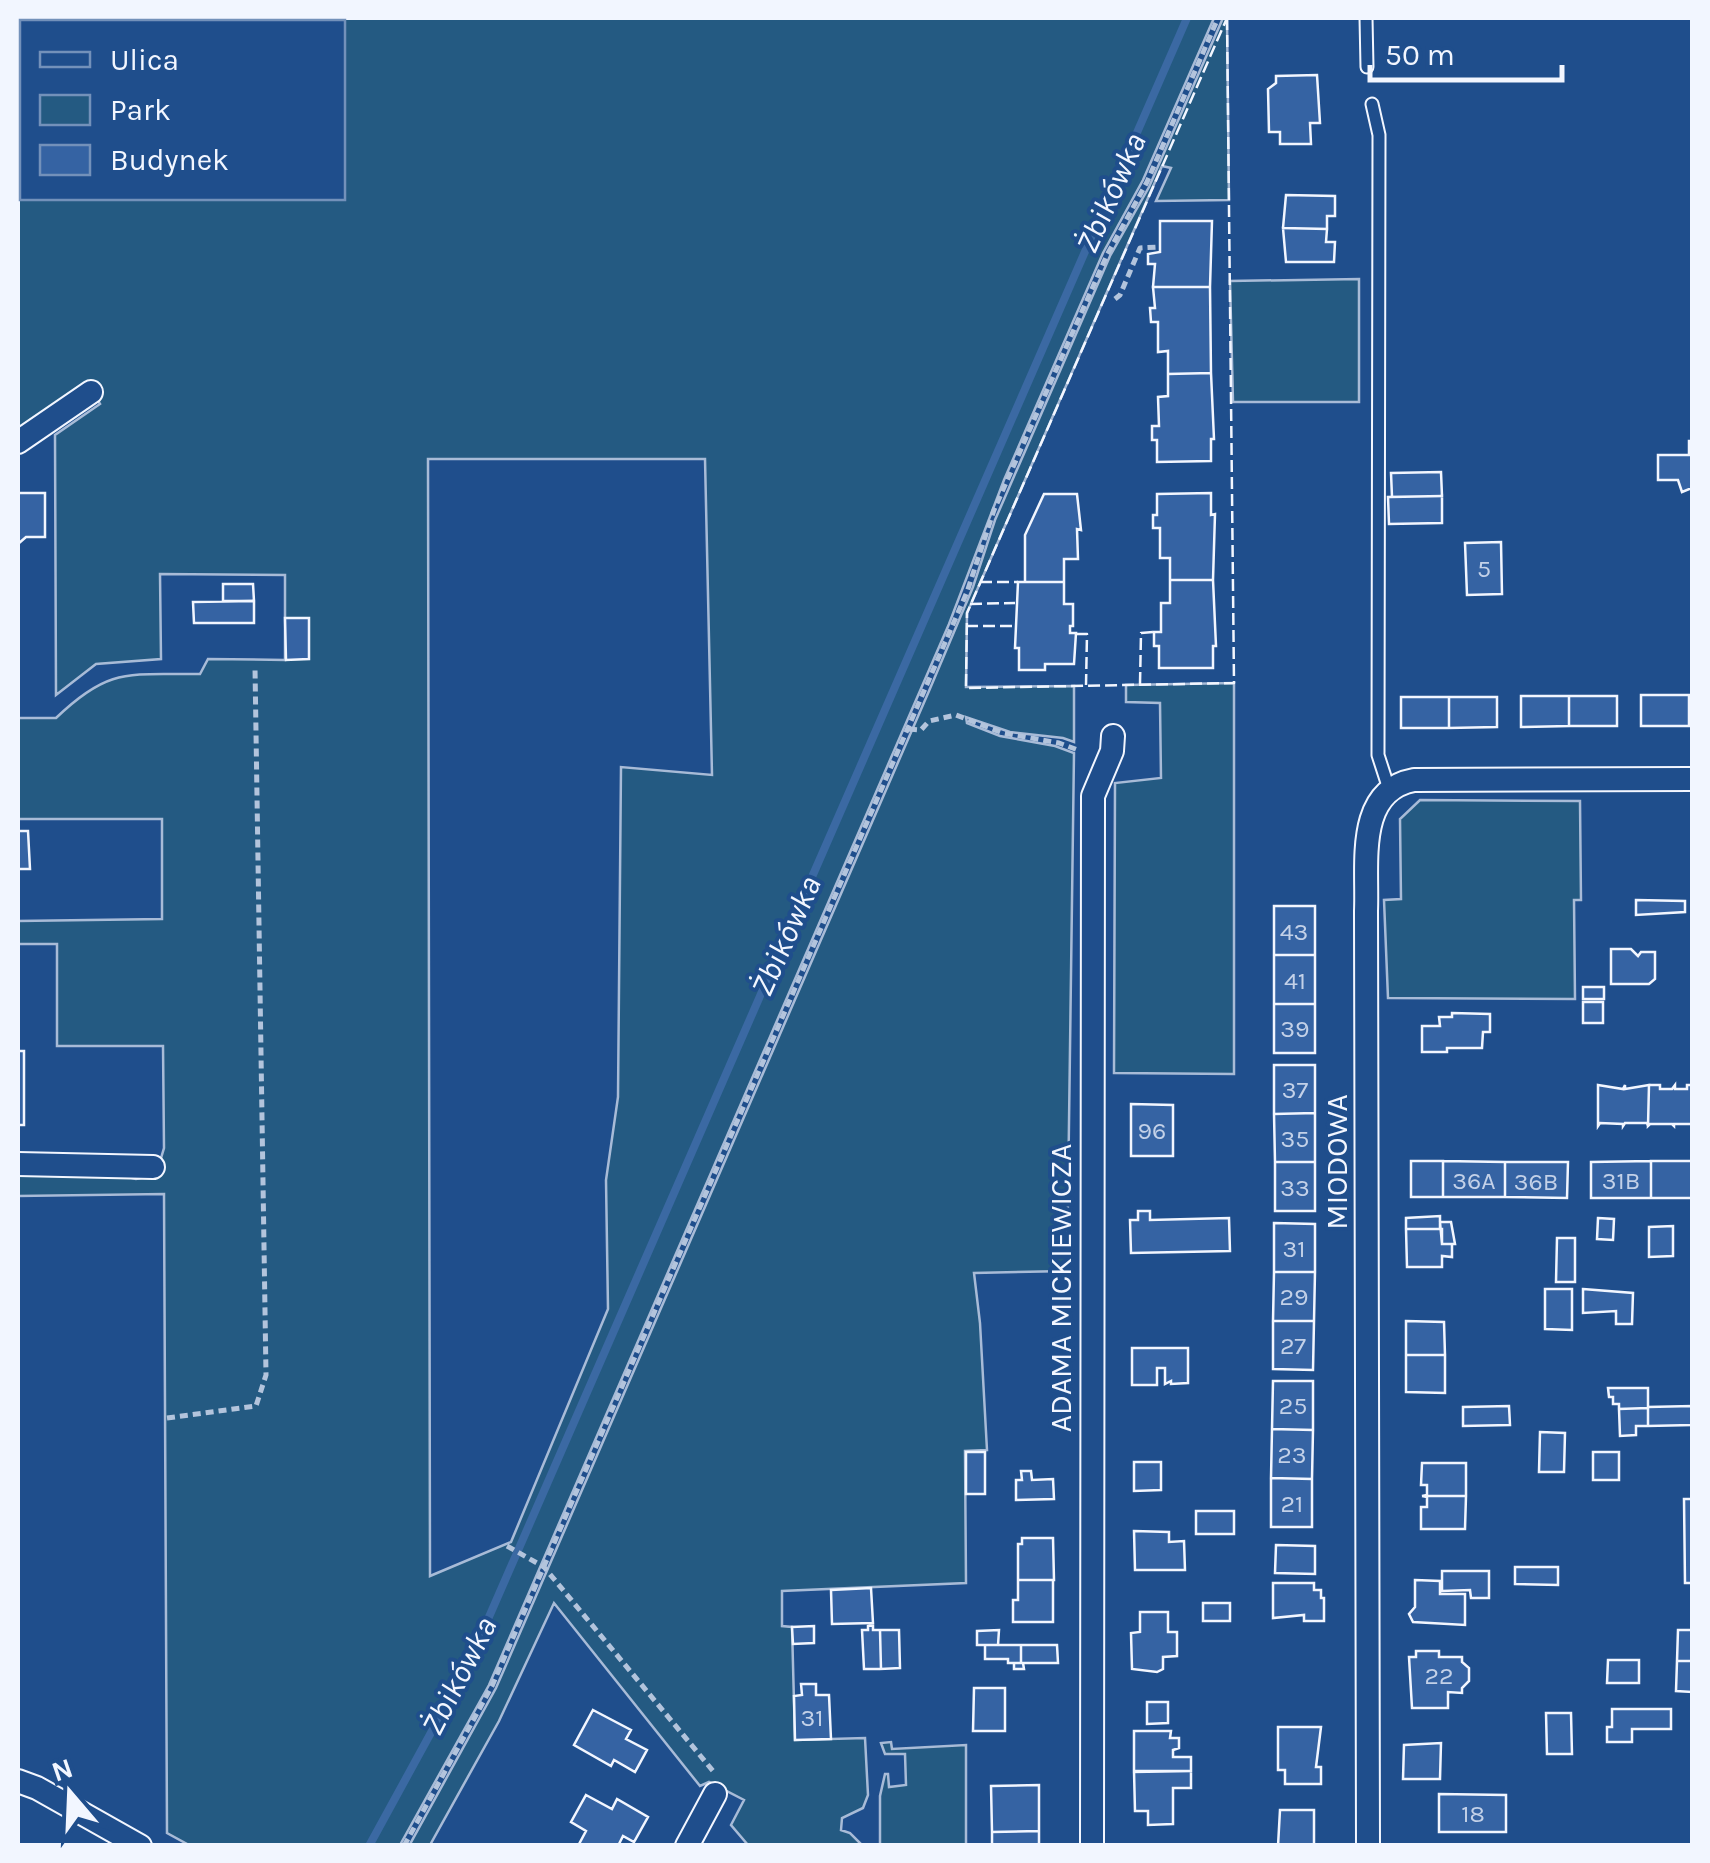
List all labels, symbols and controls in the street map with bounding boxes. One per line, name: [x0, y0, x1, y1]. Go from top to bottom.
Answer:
legend: [20, 20, 345, 200]
scale bar: [1370, 20, 1562, 82]
text: 50 m: [1385, 37, 1455, 73]
text: Ulica: [110, 42, 179, 78]
text: Park: [110, 92, 171, 128]
water label: Żbikówka: [1068, 127, 1154, 259]
text: Budynek: [110, 142, 229, 178]
house number: 5: [1477, 554, 1491, 583]
water label: Żbikówka: [743, 870, 829, 1002]
house number: 43: [1280, 917, 1308, 946]
house number: 41: [1284, 966, 1306, 995]
house number: 39: [1280, 1014, 1310, 1043]
house number: 37: [1282, 1075, 1309, 1104]
street label: MIODOWA: [1319, 1094, 1355, 1230]
house number: 96: [1138, 1116, 1166, 1145]
house number: 35: [1281, 1124, 1309, 1153]
street label: ADAMA MICKIEWICZA: [1043, 1144, 1079, 1432]
house number: 36A: [1452, 1166, 1496, 1195]
house number: 31B: [1602, 1166, 1640, 1195]
house number: 36B: [1514, 1167, 1558, 1196]
house number: 33: [1280, 1173, 1310, 1202]
house number: 31: [1282, 1234, 1306, 1263]
house number: 29: [1280, 1282, 1309, 1311]
house number: 27: [1280, 1331, 1306, 1360]
house number: 25: [1279, 1391, 1307, 1420]
house number: 23: [1277, 1440, 1307, 1469]
house number: 21: [1281, 1489, 1303, 1518]
water label: Żbikówka: [414, 1611, 504, 1741]
house number: 22: [1425, 1661, 1453, 1690]
house number: 31: [800, 1703, 824, 1732]
north arrow: [20, 1743, 120, 1843]
text: N: [47, 1751, 77, 1789]
house number: 18: [1461, 1799, 1485, 1828]

